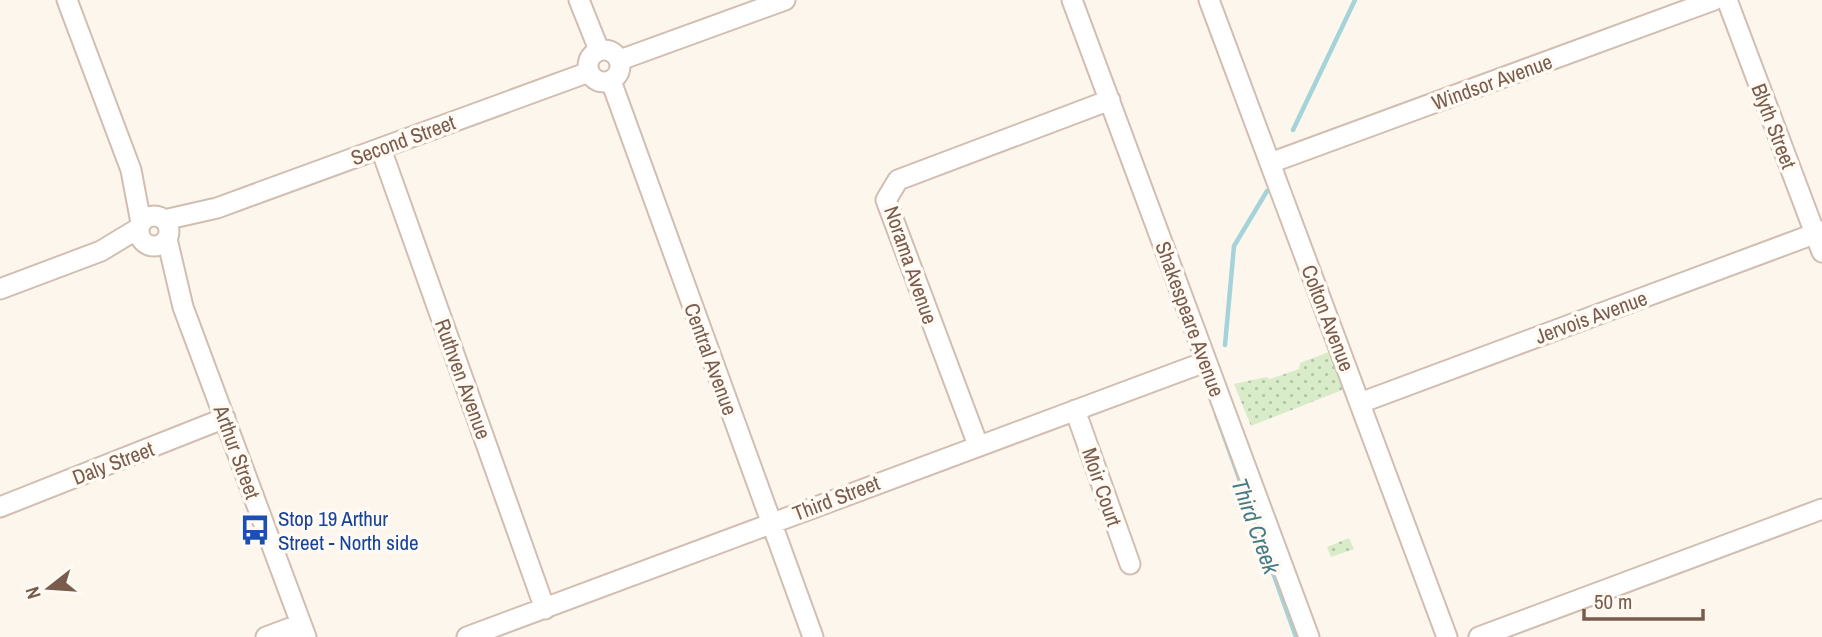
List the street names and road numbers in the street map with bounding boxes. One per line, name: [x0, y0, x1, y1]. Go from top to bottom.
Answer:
street label: Windsor Avenue: [1428, 47, 1556, 117]
street label: Blyth Street: [1745, 79, 1804, 173]
street label: Second Street: [347, 108, 459, 172]
street label: Norama Avenue: [877, 202, 945, 328]
street label: Shakespeare Avenue: [1148, 237, 1232, 401]
street label: Colton Avenue: [1294, 261, 1362, 375]
street label: Jervois Avenue: [1531, 283, 1651, 351]
street label: Central Avenue: [677, 299, 745, 419]
street label: Ruthven Avenue: [428, 315, 498, 443]
street label: Arthur Street: [206, 400, 267, 503]
street label: Daly Street: [68, 434, 158, 492]
street label: Moir Court: [1075, 444, 1129, 530]
street label: Third Street: [788, 468, 884, 528]

